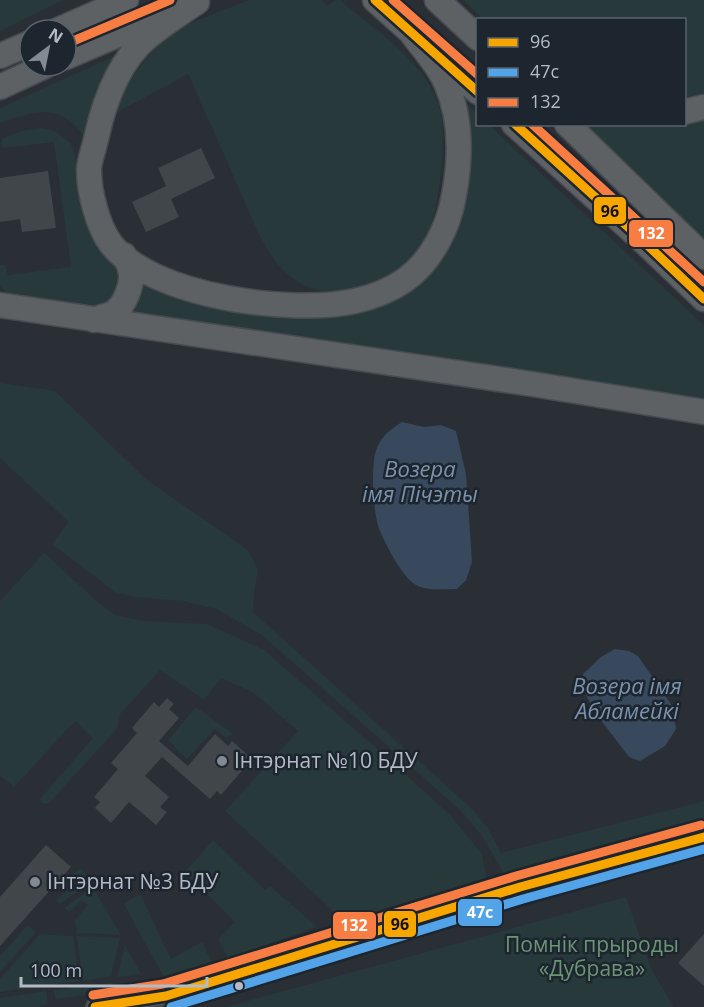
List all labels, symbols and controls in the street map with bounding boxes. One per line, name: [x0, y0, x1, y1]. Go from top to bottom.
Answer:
north arrow: [18, 18, 78, 78]
legend: [476, 18, 686, 126]
text: N: [45, 23, 67, 48]
text: 96: [530, 29, 551, 53]
text: 47с: [530, 59, 560, 83]
text: 132: [530, 89, 561, 113]
line badge: 96: [593, 196, 627, 225]
text: 96: [601, 200, 619, 222]
line badge: 132: [628, 219, 674, 248]
text: 132: [637, 222, 665, 244]
water label: Возера імя Пічэты: [362, 453, 478, 508]
water label: Возера імя Абламейкі: [572, 670, 682, 725]
place label: Інтэрнат №10 БДУ: [234, 746, 418, 774]
marker: Інтэрнат №10 БДУ: [215, 754, 229, 768]
place label: Інтэрнат №3 БДУ: [47, 867, 219, 895]
marker: Інтэрнат №3 БДУ: [28, 875, 42, 889]
line badge: 47с: [457, 898, 503, 927]
text: 47с: [467, 901, 493, 923]
line badge: 96: [383, 910, 417, 938]
line badge: 132: [332, 911, 377, 940]
text: 96: [391, 913, 409, 935]
text: 132: [340, 914, 368, 936]
park label: Помнік прыроды «Дубрава»: [505, 930, 679, 982]
scale bar: [21, 950, 207, 988]
text: 100 m: [30, 958, 82, 982]
unlabelled marker: [233, 980, 245, 992]

